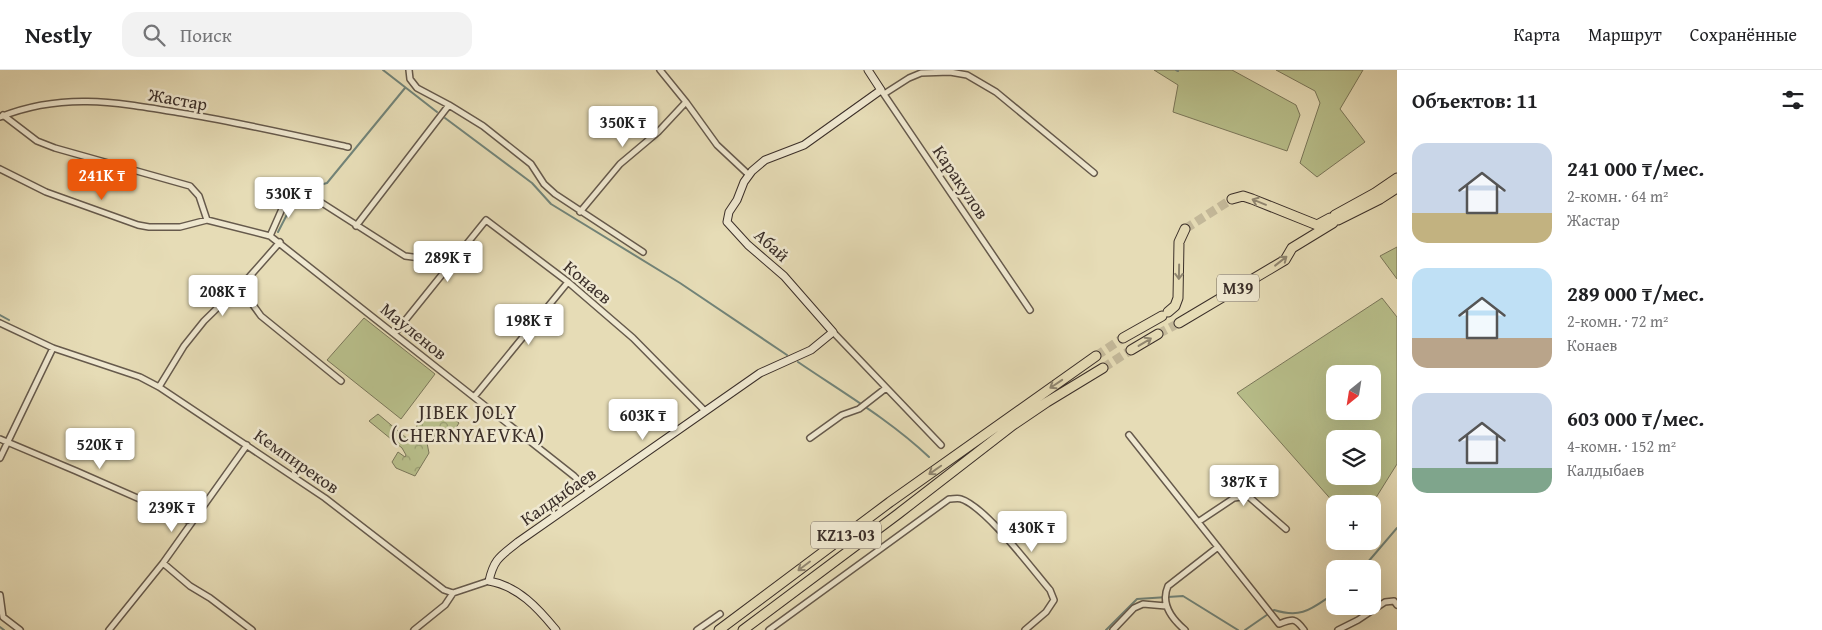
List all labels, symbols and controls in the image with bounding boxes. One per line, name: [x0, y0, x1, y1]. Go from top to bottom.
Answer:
search box: [122, 12, 472, 57]
text: Nestly: [25, 17, 92, 52]
icon: search: [140, 21, 168, 49]
text: Поиск: [180, 21, 232, 49]
text: Карта: [1514, 21, 1560, 48]
text: Маршрут: [1588, 21, 1662, 48]
text: Сохранённые: [1690, 21, 1797, 48]
street label: Жастар: [145, 80, 210, 118]
text: Объектов: 11: [1412, 85, 1538, 116]
icon: filters: [1779, 86, 1807, 114]
pin: 350K ₸: [582, 106, 664, 148]
text: 350K ₸: [600, 110, 646, 134]
street label: Каракулов: [926, 139, 996, 225]
text: 241 000 ₸/мес.: [1567, 153, 1704, 184]
pin: 241K ₸: [61, 158, 143, 201]
text: 241K ₸: [79, 163, 125, 187]
icon: home: [1452, 163, 1512, 223]
pin: 530K ₸: [248, 176, 330, 219]
text: 530K ₸: [266, 181, 312, 205]
text: 2-комн. · 64 m²: [1567, 184, 1668, 208]
one-way arrow: [1252, 196, 1267, 206]
text: Жастар: [1567, 208, 1620, 232]
street label: Абай: [748, 222, 796, 268]
pin: 289K ₸: [407, 240, 489, 283]
text: 289K ₸: [425, 245, 471, 269]
street label: Конаев: [558, 254, 618, 311]
one-way arrow: [1274, 256, 1287, 267]
one-way arrow: [1174, 263, 1184, 279]
pin: 208K ₸: [182, 274, 264, 317]
road number: M39: [1217, 274, 1259, 302]
text: 289 000 ₸/мес.: [1567, 278, 1704, 309]
text: 208K ₸: [200, 279, 246, 303]
icon: home: [1452, 288, 1512, 348]
street label: Мауленов: [375, 296, 453, 366]
pin: 198K ₸: [488, 304, 570, 346]
text: 198K ₸: [506, 308, 552, 332]
text: 2-комн. · 72 m²: [1567, 309, 1668, 333]
text: Конаев: [1567, 333, 1617, 357]
one-way arrow: [1137, 337, 1151, 347]
north arrow: [1326, 365, 1381, 420]
map controls: [1326, 365, 1381, 615]
one-way arrow: [1049, 379, 1063, 389]
district label: JIBEK JOLY (CHERNYAEVKA): [391, 397, 545, 449]
pin: 603K ₸: [602, 398, 684, 441]
text: 603K ₸: [620, 403, 666, 427]
text: 603 000 ₸/мес.: [1567, 403, 1704, 434]
icon: home: [1452, 413, 1512, 473]
street label: Кемпиреков: [249, 422, 345, 501]
pin: 520K ₸: [59, 428, 141, 470]
button: layers: [1326, 430, 1381, 485]
text: 520K ₸: [77, 432, 123, 456]
text: 4-комн. · 152 m²: [1567, 434, 1676, 458]
text: Калдыбаев: [1567, 458, 1644, 482]
street label: Калдыбаев: [515, 460, 602, 532]
pin: 387K ₸: [1203, 464, 1285, 507]
one-way arrow: [928, 465, 942, 475]
text: 387K ₸: [1221, 469, 1267, 493]
pin: 239K ₸: [131, 490, 213, 533]
text: 239K ₸: [149, 495, 195, 519]
button: +: [1326, 495, 1381, 550]
pin: 430K ₸: [991, 510, 1073, 553]
text: 430K ₸: [1009, 515, 1055, 539]
road number: KZ13-03: [811, 522, 881, 548]
button: −: [1326, 560, 1381, 615]
one-way arrow: [797, 561, 811, 571]

